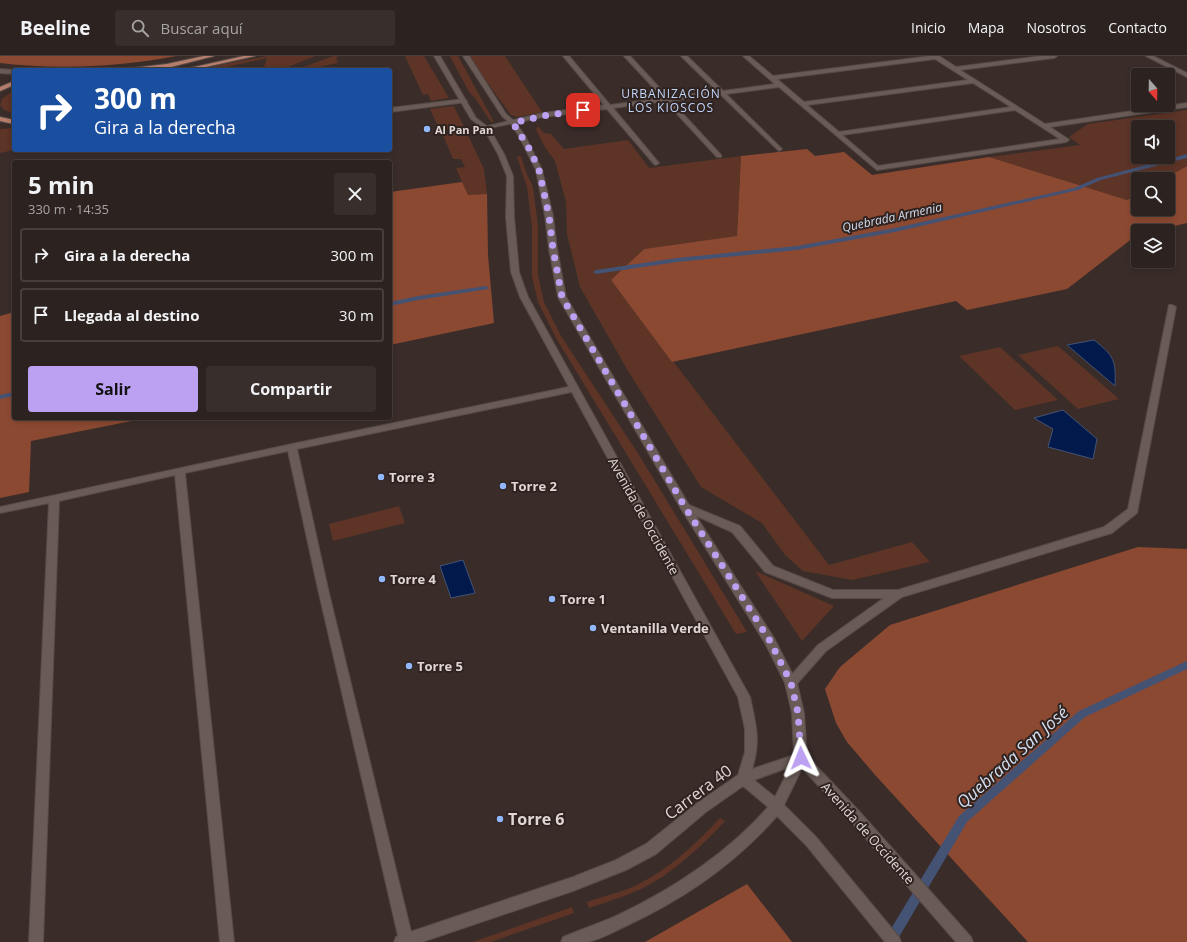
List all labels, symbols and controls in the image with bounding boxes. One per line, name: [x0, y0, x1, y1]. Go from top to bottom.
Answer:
search box: [115, 10, 395, 46]
text: Beeline: [20, 15, 91, 41]
icon: search: [129, 17, 151, 39]
text: Buscar aquí: [161, 18, 243, 38]
text: Inicio: [911, 18, 946, 37]
text: Mapa: [968, 18, 1004, 37]
text: Nosotros: [1026, 18, 1086, 37]
text: Contacto: [1108, 18, 1167, 37]
north arrow: [1131, 68, 1175, 112]
map controls: [1131, 68, 1175, 268]
text: 300 m: [94, 79, 177, 117]
icon: right: [28, 84, 80, 136]
district label: URBANIZACIÓN LOS KIOSCOS: [621, 85, 721, 116]
pin: [566, 93, 600, 127]
icon: arrive: [572, 99, 594, 121]
text: Gira a la derecha: [94, 115, 236, 139]
button: sound: [1131, 120, 1175, 164]
place label: Al Pan Pan: [435, 122, 493, 137]
marker: Al Pan Pan: [422, 124, 432, 134]
text: 5 min: [28, 168, 95, 201]
button: search: [1131, 172, 1175, 216]
button: close: [334, 173, 376, 215]
water label: Quebrada Armenia: [841, 198, 944, 236]
text: 330 m · 14:35: [28, 200, 109, 218]
button: layers: [1131, 224, 1175, 268]
icon: right: [30, 244, 52, 266]
text: Gira a la derecha: [64, 245, 190, 265]
text: 300 m: [330, 245, 374, 265]
icon: arrive: [30, 304, 52, 326]
text: Llegada al destino: [64, 305, 199, 325]
text: 30 m: [339, 305, 374, 325]
button: Salir: [28, 366, 198, 412]
button: Compartir: [206, 366, 376, 412]
street label: Avenida de Occidente: [604, 454, 684, 578]
place label: Torre 3: [389, 468, 435, 486]
marker: Torre 3: [376, 472, 386, 482]
place label: Torre 2: [511, 477, 557, 495]
marker: Torre 2: [498, 481, 508, 491]
place label: Torre 4: [390, 570, 436, 588]
marker: Torre 4: [377, 574, 387, 584]
place label: Torre 1: [560, 590, 606, 608]
marker: Torre 1: [547, 594, 557, 604]
place label: Ventanilla Verde: [601, 619, 709, 637]
marker: Ventanilla Verde: [588, 623, 598, 633]
place label: Torre 5: [417, 657, 463, 675]
marker: Torre 5: [404, 661, 414, 671]
water label: Quebrada San José: [951, 700, 1073, 813]
position arrow: [780, 737, 822, 779]
street label: Carrera 40: [660, 759, 736, 825]
street label: Avenida de Occidente: [817, 778, 919, 888]
place label: Torre 6: [508, 808, 564, 830]
marker: Torre 6: [495, 814, 505, 824]

